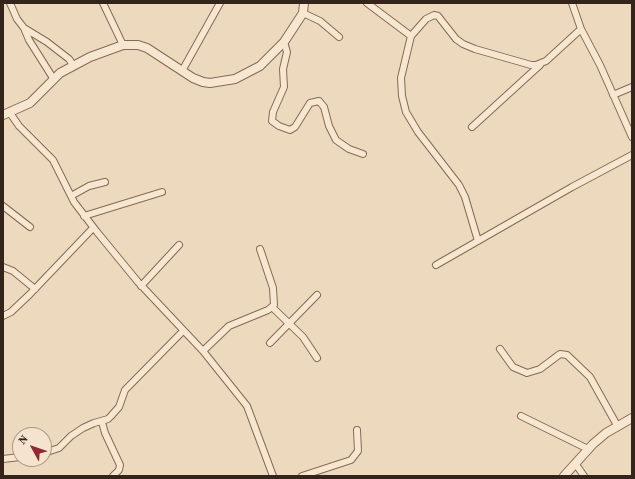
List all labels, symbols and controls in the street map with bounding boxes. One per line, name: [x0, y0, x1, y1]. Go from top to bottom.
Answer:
north arrow: [12, 427, 52, 467]
text: N: [15, 432, 32, 448]

